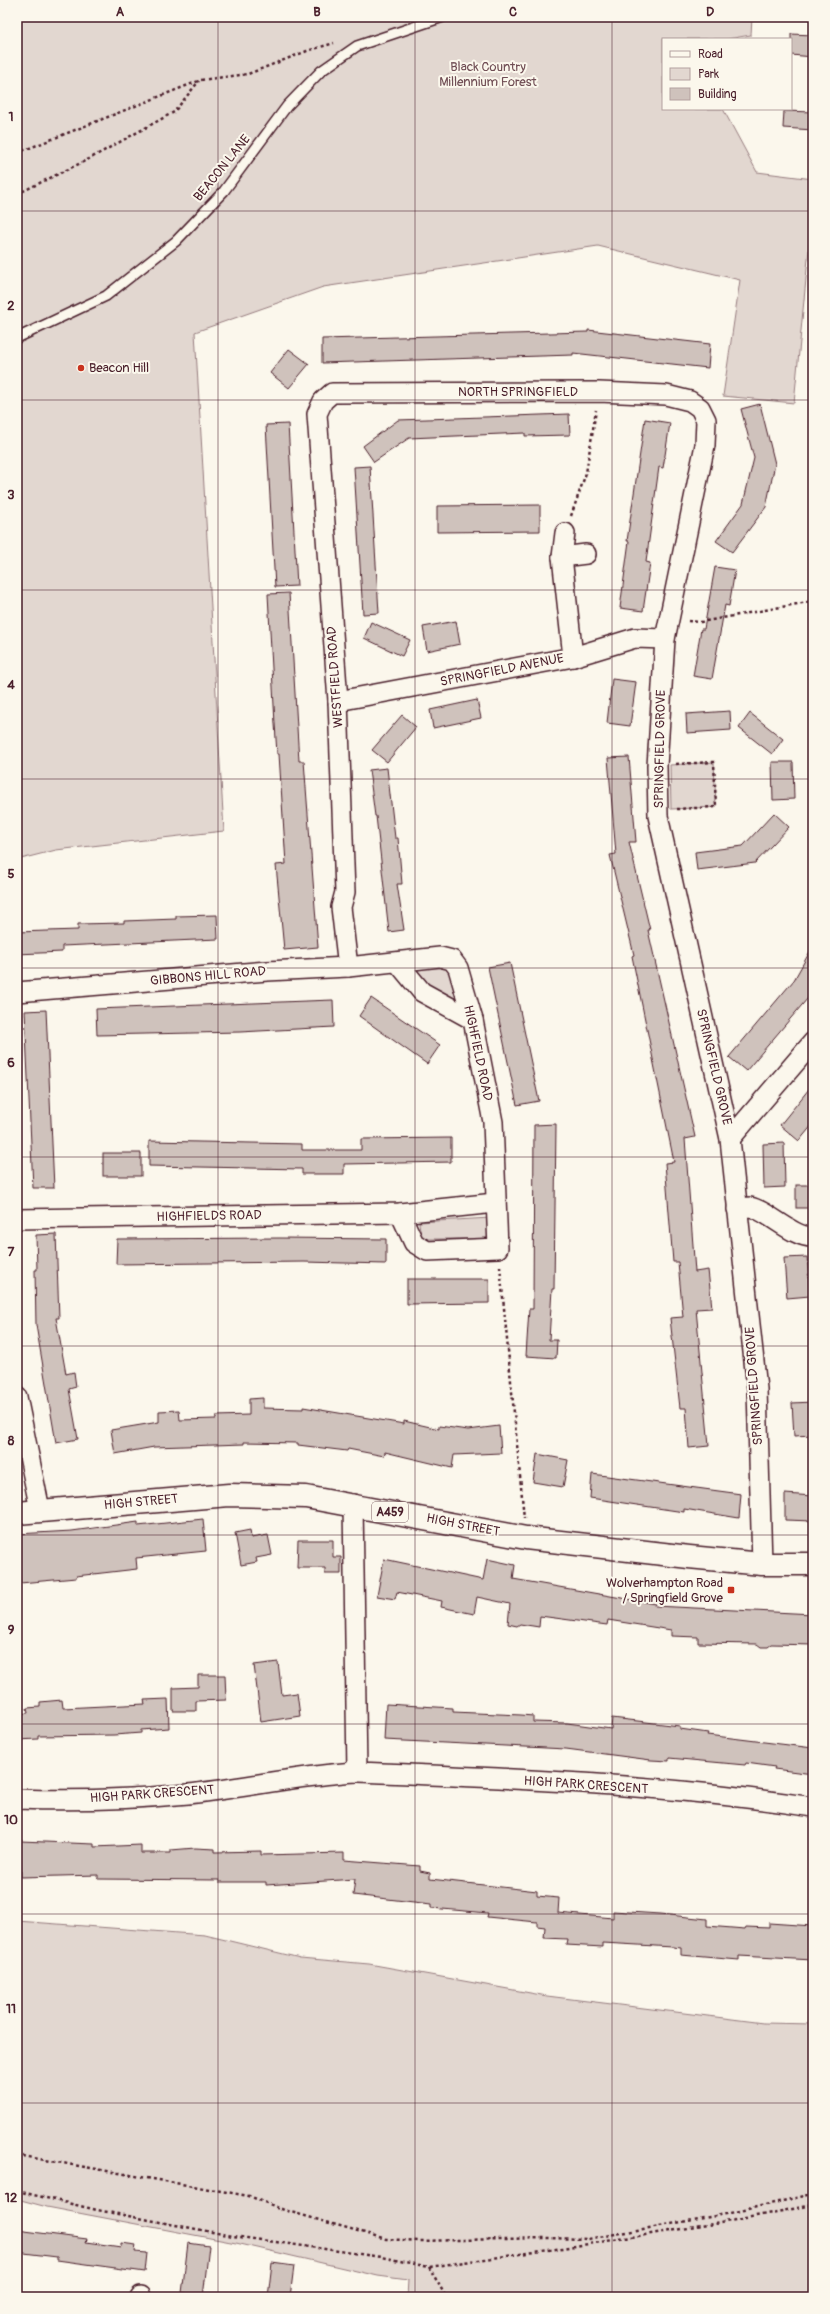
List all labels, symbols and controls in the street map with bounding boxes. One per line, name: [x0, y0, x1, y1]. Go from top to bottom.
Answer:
text: A: [116, 4, 125, 20]
text: B: [313, 4, 321, 20]
text: C: [509, 4, 517, 20]
text: D: [706, 4, 714, 20]
legend: [662, 38, 792, 110]
text: Road: [698, 47, 723, 62]
park label: Black Country Millennium Forest: [439, 59, 538, 90]
text: Park: [698, 67, 719, 82]
text: Building: [698, 87, 737, 102]
text: 1: [8, 109, 14, 125]
street label: BEACON LANE: [190, 131, 254, 205]
text: 2: [7, 298, 15, 314]
place label: Beacon Hill: [89, 360, 149, 376]
marker: Beacon Hill: [76, 363, 86, 373]
street label: NORTH SPRINGFIELD: [458, 384, 578, 400]
text: 3: [7, 487, 15, 503]
street label: WESTFIELD ROAD: [323, 626, 347, 728]
street label: SPRINGFIELD AVENUE: [439, 650, 565, 690]
text: 4: [7, 677, 15, 693]
street label: SPRINGFIELD GROVE: [651, 689, 669, 809]
text: 5: [7, 866, 15, 882]
street label: GIBBONS HILL ROAD: [149, 963, 267, 989]
street label: HIGHFIELD ROAD: [460, 1004, 496, 1102]
street label: SPRINGFIELD GROVE: [693, 1007, 735, 1127]
text: 6: [7, 1055, 15, 1071]
street label: HIGHFIELDS ROAD: [156, 1207, 262, 1225]
text: 7: [8, 1244, 15, 1260]
street label: SPRINGFIELD GROVE: [742, 1326, 766, 1446]
text: 8: [8, 1433, 15, 1449]
street label: HIGH STREET: [103, 1491, 179, 1513]
road number: A459: [372, 1502, 408, 1522]
street label: HIGH STREET: [425, 1510, 501, 1540]
place label: Wolverhampton Road / Springfield Grove: [606, 1575, 724, 1606]
marker: Wolverhampton Road / Springfield Grove: [726, 1585, 736, 1595]
text: 9: [8, 1622, 15, 1638]
street label: HIGH PARK CRESCENT: [523, 1773, 649, 1797]
street label: HIGH PARK CRESCENT: [89, 1782, 215, 1806]
text: 10: [4, 1812, 18, 1828]
text: 11: [6, 2001, 16, 2017]
text: 12: [5, 2190, 17, 2206]

